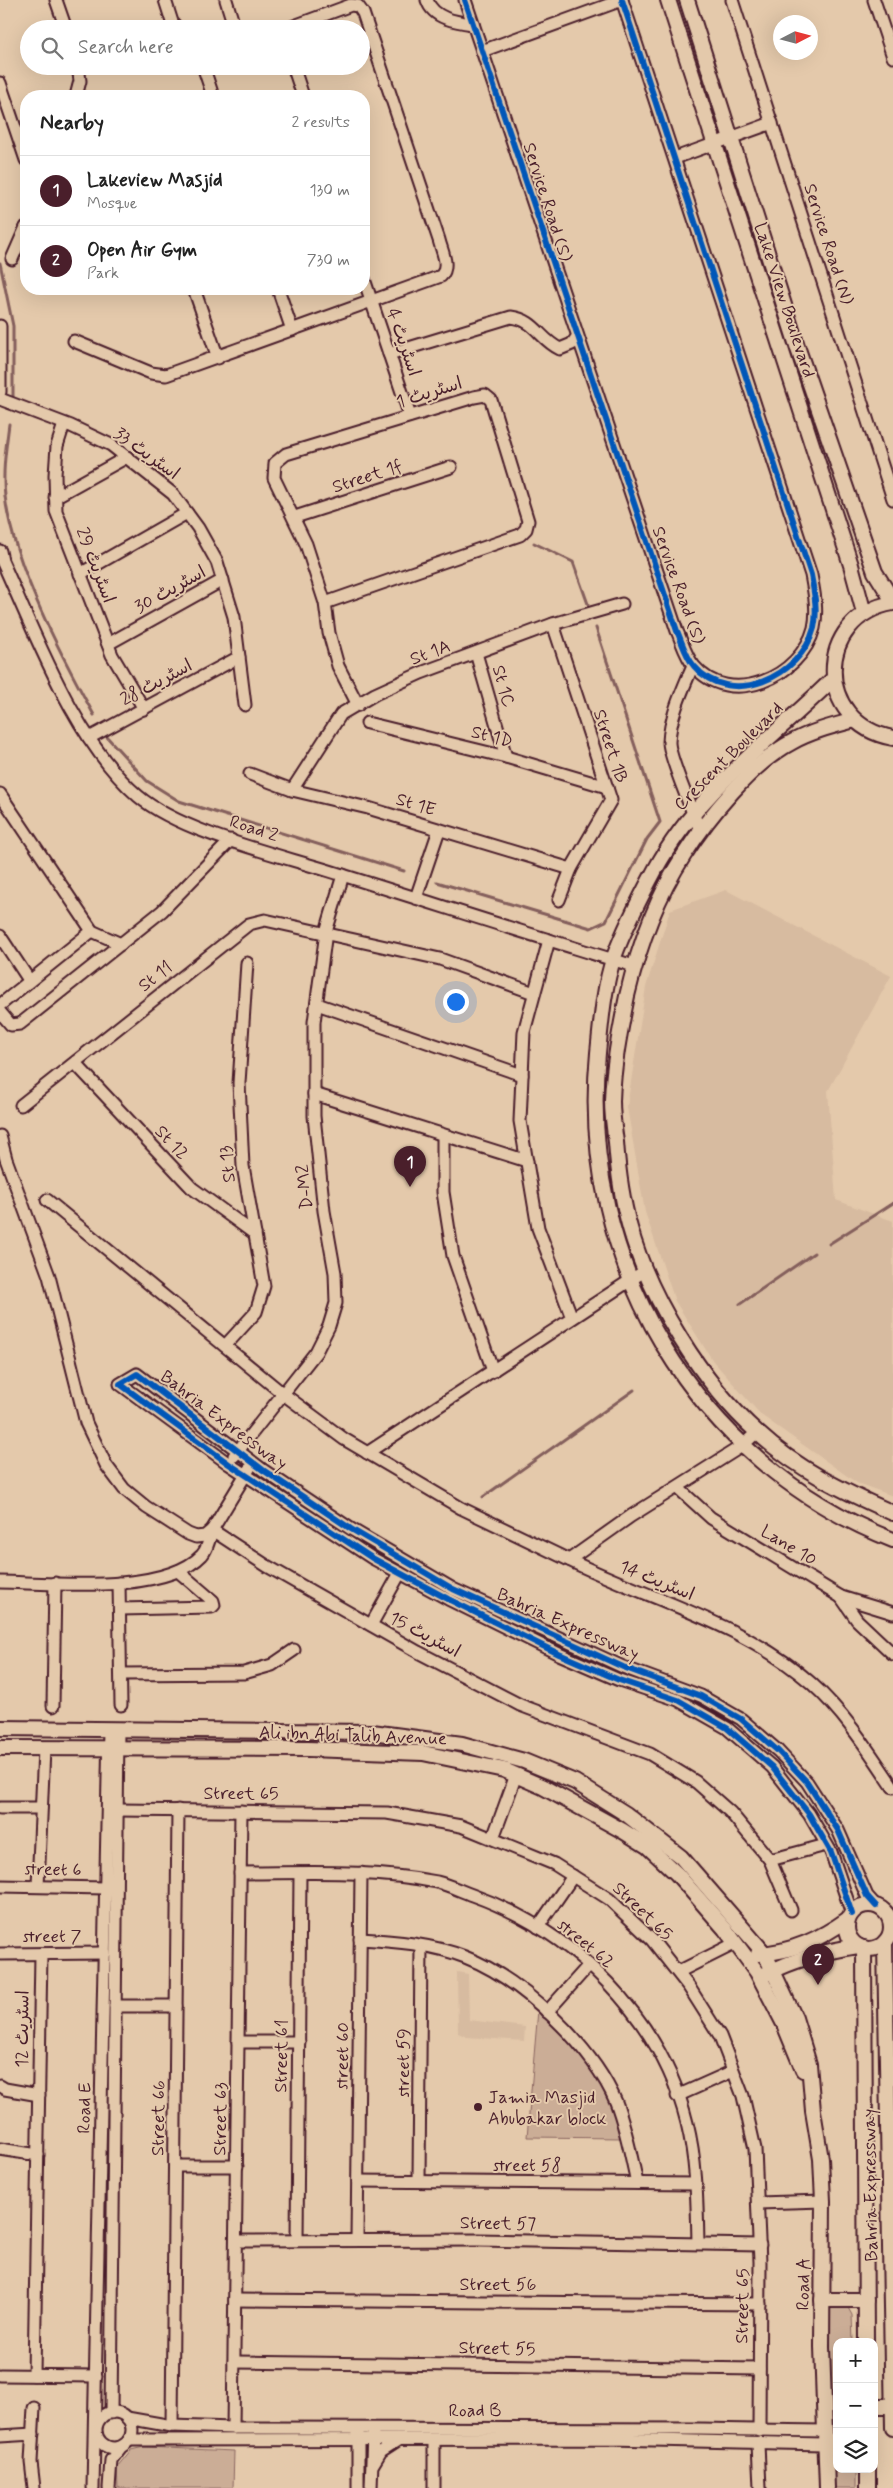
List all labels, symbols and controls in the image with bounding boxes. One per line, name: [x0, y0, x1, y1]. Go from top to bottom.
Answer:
north arrow: [773, 15, 818, 60]
search box: [20, 20, 370, 75]
icon: search: [38, 34, 66, 62]
text: Search here: [78, 35, 174, 60]
text: Nearby: [40, 109, 104, 137]
text: 2 results: [292, 112, 350, 133]
street label: Service Road (S): [517, 140, 578, 265]
text: Lakeview Masjid: [87, 168, 223, 193]
text: 1: [52, 180, 60, 201]
text: 130 m: [309, 180, 350, 201]
street label: Service Road (N): [797, 181, 859, 308]
text: Mosque: [87, 193, 137, 214]
street label: Lake View Boulevard: [748, 220, 820, 381]
text: Open Air Gym: [87, 238, 197, 263]
text: 2: [52, 250, 60, 271]
text: 730 m: [307, 250, 350, 271]
text: Park: [87, 263, 119, 284]
street label: اسٹریٹ 4: [380, 305, 426, 379]
street label: اسٹریٹ 1: [393, 372, 465, 414]
street label: اسٹریٹ 33: [109, 422, 184, 486]
street label: Street 1f: [329, 454, 406, 500]
street label: Service Road (S): [646, 523, 711, 648]
street label: اسٹریٹ 29: [70, 524, 120, 607]
street label: اسٹریٹ 30: [130, 560, 211, 619]
street label: St 1A: [407, 634, 454, 672]
street label: اسٹریٹ 28: [116, 654, 197, 712]
street label: St 1C: [486, 663, 520, 710]
street label: Crescent Boulevard: [669, 697, 789, 817]
street label: Street 1B: [587, 707, 633, 786]
street label: St 1D: [468, 720, 515, 754]
street label: St 1E: [393, 788, 438, 822]
street label: Road 2: [226, 810, 281, 848]
street label: St 11: [134, 956, 178, 998]
your location: [443, 989, 469, 1015]
street label: St 12: [149, 1120, 194, 1165]
street label: St 13: [214, 1144, 242, 1184]
pin: 1: [394, 1146, 426, 1187]
street label: D-M2: [291, 1163, 319, 1211]
street label: Bahria Expressway: [155, 1365, 292, 1476]
street label: Lane 10: [756, 1520, 821, 1572]
street label: اسٹریٹ 14: [616, 1555, 698, 1607]
street label: Bahria Expressway: [493, 1583, 642, 1667]
street label: اسٹریٹ 15: [385, 1606, 464, 1664]
street label: Ali ibn Abi Talib Avenue: [259, 1721, 447, 1751]
street label: Street 65: [203, 1782, 279, 1806]
street label: street 6: [24, 1858, 82, 1882]
street label: Street 65: [607, 1877, 678, 1946]
street label: street 62: [552, 1913, 619, 1974]
street label: street 7: [23, 1925, 82, 1949]
pin: 2: [802, 1944, 834, 1985]
street label: اسٹریٹ 12: [10, 1990, 36, 2068]
street label: Street 61: [269, 2019, 295, 2093]
street label: street 60: [330, 2022, 356, 2090]
street label: street 59: [392, 2028, 416, 2098]
street label: Street 66: [146, 2080, 172, 2156]
street label: Road E: [73, 2082, 97, 2134]
street label: Street 63: [208, 2082, 234, 2156]
place label: Jamia Masjid Abubakar block: [488, 2086, 606, 2131]
marker: Jamia Masjid Abubakar block: [472, 2101, 484, 2113]
street label: Bahria Expressway: [858, 2108, 884, 2262]
street label: street 58: [493, 2154, 561, 2178]
street label: Street 57: [460, 2211, 536, 2237]
street label: Road A: [792, 2258, 816, 2311]
street label: Street 65: [730, 2268, 756, 2344]
street label: Street 56: [459, 2273, 537, 2297]
street label: Street 55: [458, 2336, 536, 2362]
map controls: [833, 2338, 878, 2473]
button: +: [833, 2338, 878, 2383]
button: −: [833, 2383, 878, 2428]
street label: Road B: [449, 2399, 501, 2423]
button: layers: [833, 2428, 878, 2473]

